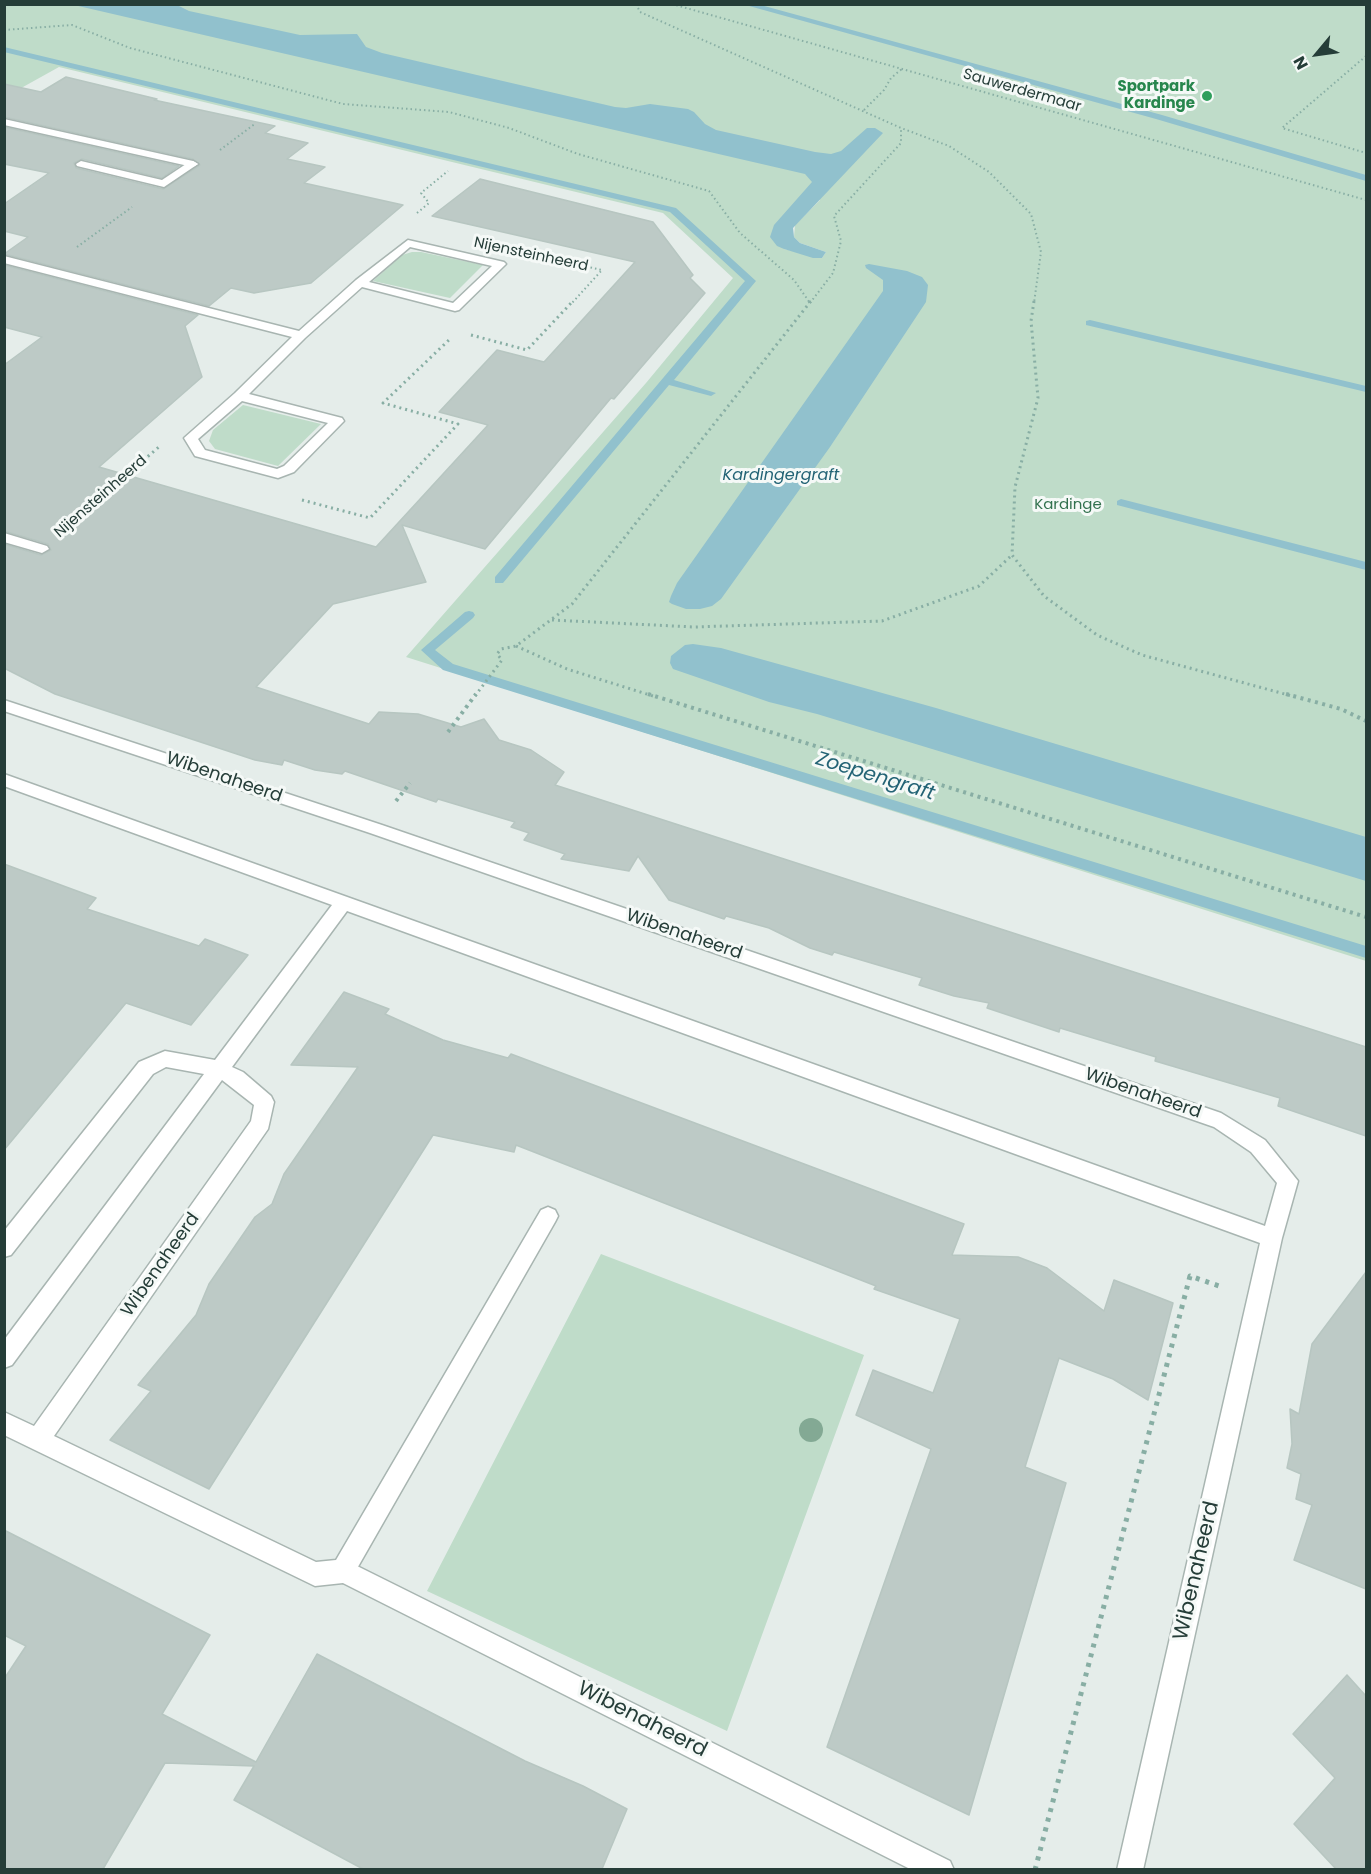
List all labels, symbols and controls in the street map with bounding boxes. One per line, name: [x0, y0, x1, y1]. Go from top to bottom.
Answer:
north arrow: [1287, 24, 1347, 84]
text: N: [1288, 52, 1314, 74]
street label: Sauwerdermaar: [961, 66, 1083, 116]
place label: Sportpark Kardinge: [1117, 78, 1195, 113]
marker: Sportpark Kardinge: [1200, 89, 1214, 103]
street label: Nijensteinheerd: [472, 234, 590, 276]
street label: Nijensteinheerd: [51, 452, 151, 542]
water label: Kardingergraft: [723, 466, 839, 486]
park label: Kardinge: [1034, 496, 1102, 514]
street label: Wibenaheerd: [163, 748, 285, 808]
water label: Zoepengraft: [813, 748, 937, 806]
street label: Wibenaheerd: [623, 905, 745, 965]
street label: Wibenaheerd: [1082, 1064, 1204, 1124]
street label: Wibenaheerd: [117, 1209, 205, 1321]
street label: Wibenaheerd: [1169, 1499, 1225, 1643]
street label: Wibenaheerd: [573, 1677, 711, 1763]

